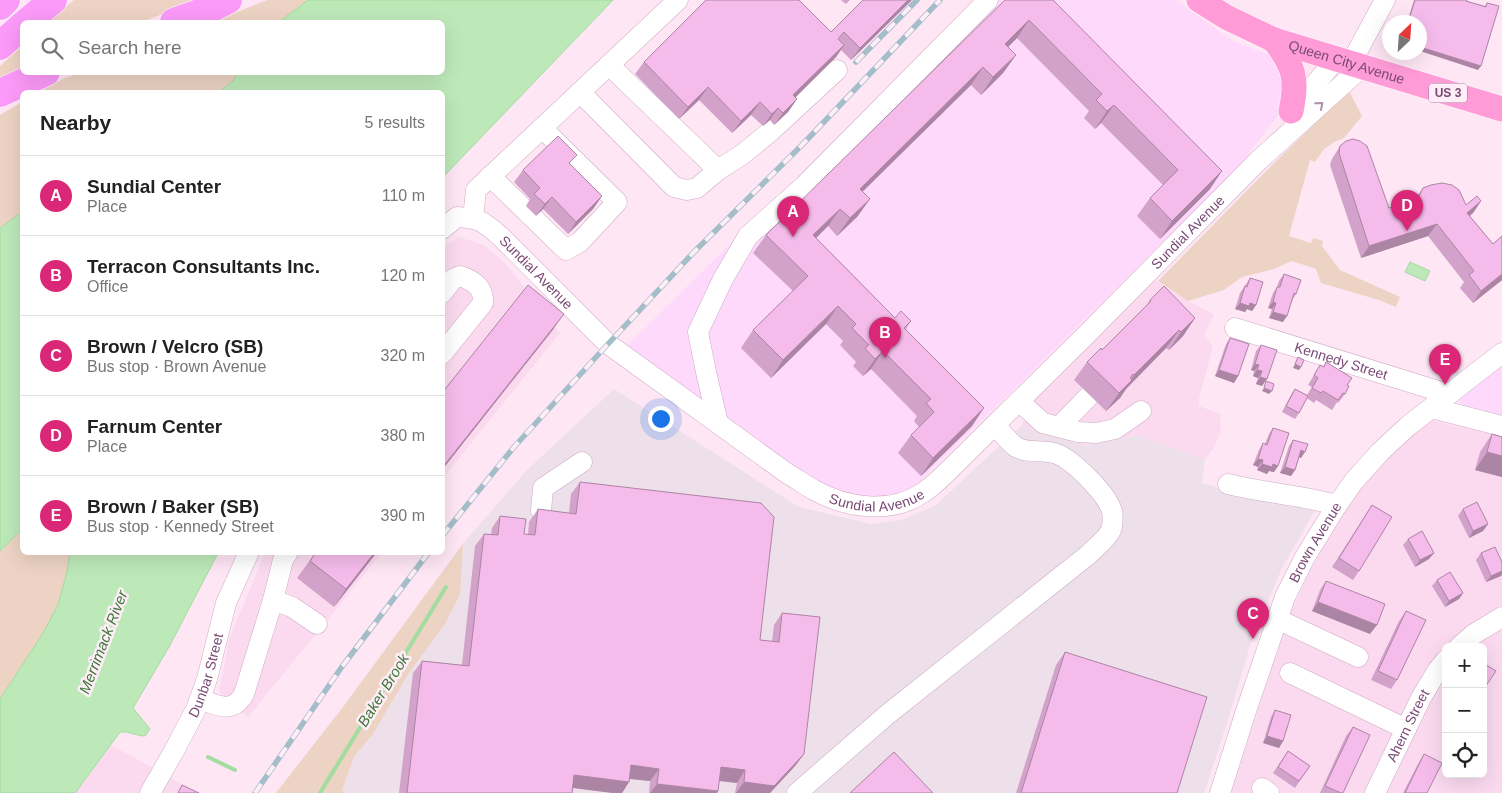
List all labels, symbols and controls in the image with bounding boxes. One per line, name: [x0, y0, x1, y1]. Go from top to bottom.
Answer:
north arrow: [1382, 15, 1427, 60]
search box: [20, 20, 445, 75]
icon: search: [38, 34, 66, 62]
text: Search here: [78, 37, 182, 58]
street label: Queen City Avenue: [1287, 37, 1407, 87]
road number: US 3: [1429, 84, 1467, 102]
one-way arrow: [1314, 103, 1323, 111]
text: Nearby: [40, 111, 111, 134]
text: 5 results: [365, 114, 425, 131]
text: Sundial Center: [87, 176, 221, 197]
text: A: [50, 187, 62, 204]
text: 110 m: [382, 187, 425, 204]
pin: D: [1391, 190, 1423, 231]
street label: Sundial Avenue: [1148, 192, 1228, 272]
pin: A: [777, 196, 809, 237]
text: Place: [87, 198, 127, 215]
street label: Sundial Avenue: [496, 232, 576, 312]
text: Terracon Consultants Inc.: [87, 256, 320, 277]
text: B: [50, 267, 62, 284]
text: 120 m: [381, 267, 425, 284]
text: Office: [87, 278, 129, 295]
pin: B: [869, 317, 901, 358]
text: Brown / Velcro (SB): [87, 336, 263, 357]
street label: Kennedy Street: [1293, 339, 1390, 383]
pin: E: [1429, 344, 1461, 385]
text: C: [50, 347, 62, 364]
text: 320 m: [381, 347, 425, 364]
text: Bus stop · Brown Avenue: [87, 358, 266, 375]
your location: [648, 406, 674, 432]
text: Farnum Center: [87, 416, 222, 437]
text: D: [50, 427, 62, 444]
text: 380 m: [381, 427, 425, 444]
text: Place: [87, 438, 127, 455]
street label: Sundial Avenue: [827, 486, 927, 515]
text: Brown / Baker (SB): [87, 496, 259, 517]
street label: Brown Avenue: [1286, 499, 1345, 585]
text: E: [51, 507, 61, 524]
text: 390 m: [381, 507, 425, 524]
text: Bus stop · Kennedy Street: [87, 518, 274, 535]
water label: Merrimack River: [76, 587, 131, 696]
pin: C: [1237, 598, 1269, 639]
street label: Dunbar Street: [185, 631, 226, 720]
map controls: [1442, 643, 1487, 778]
button: +: [1442, 643, 1487, 688]
water label: Baker Brook: [354, 649, 413, 730]
street label: Ahern Street: [1383, 686, 1432, 764]
button: −: [1442, 688, 1487, 733]
button: locate: [1442, 733, 1487, 778]

